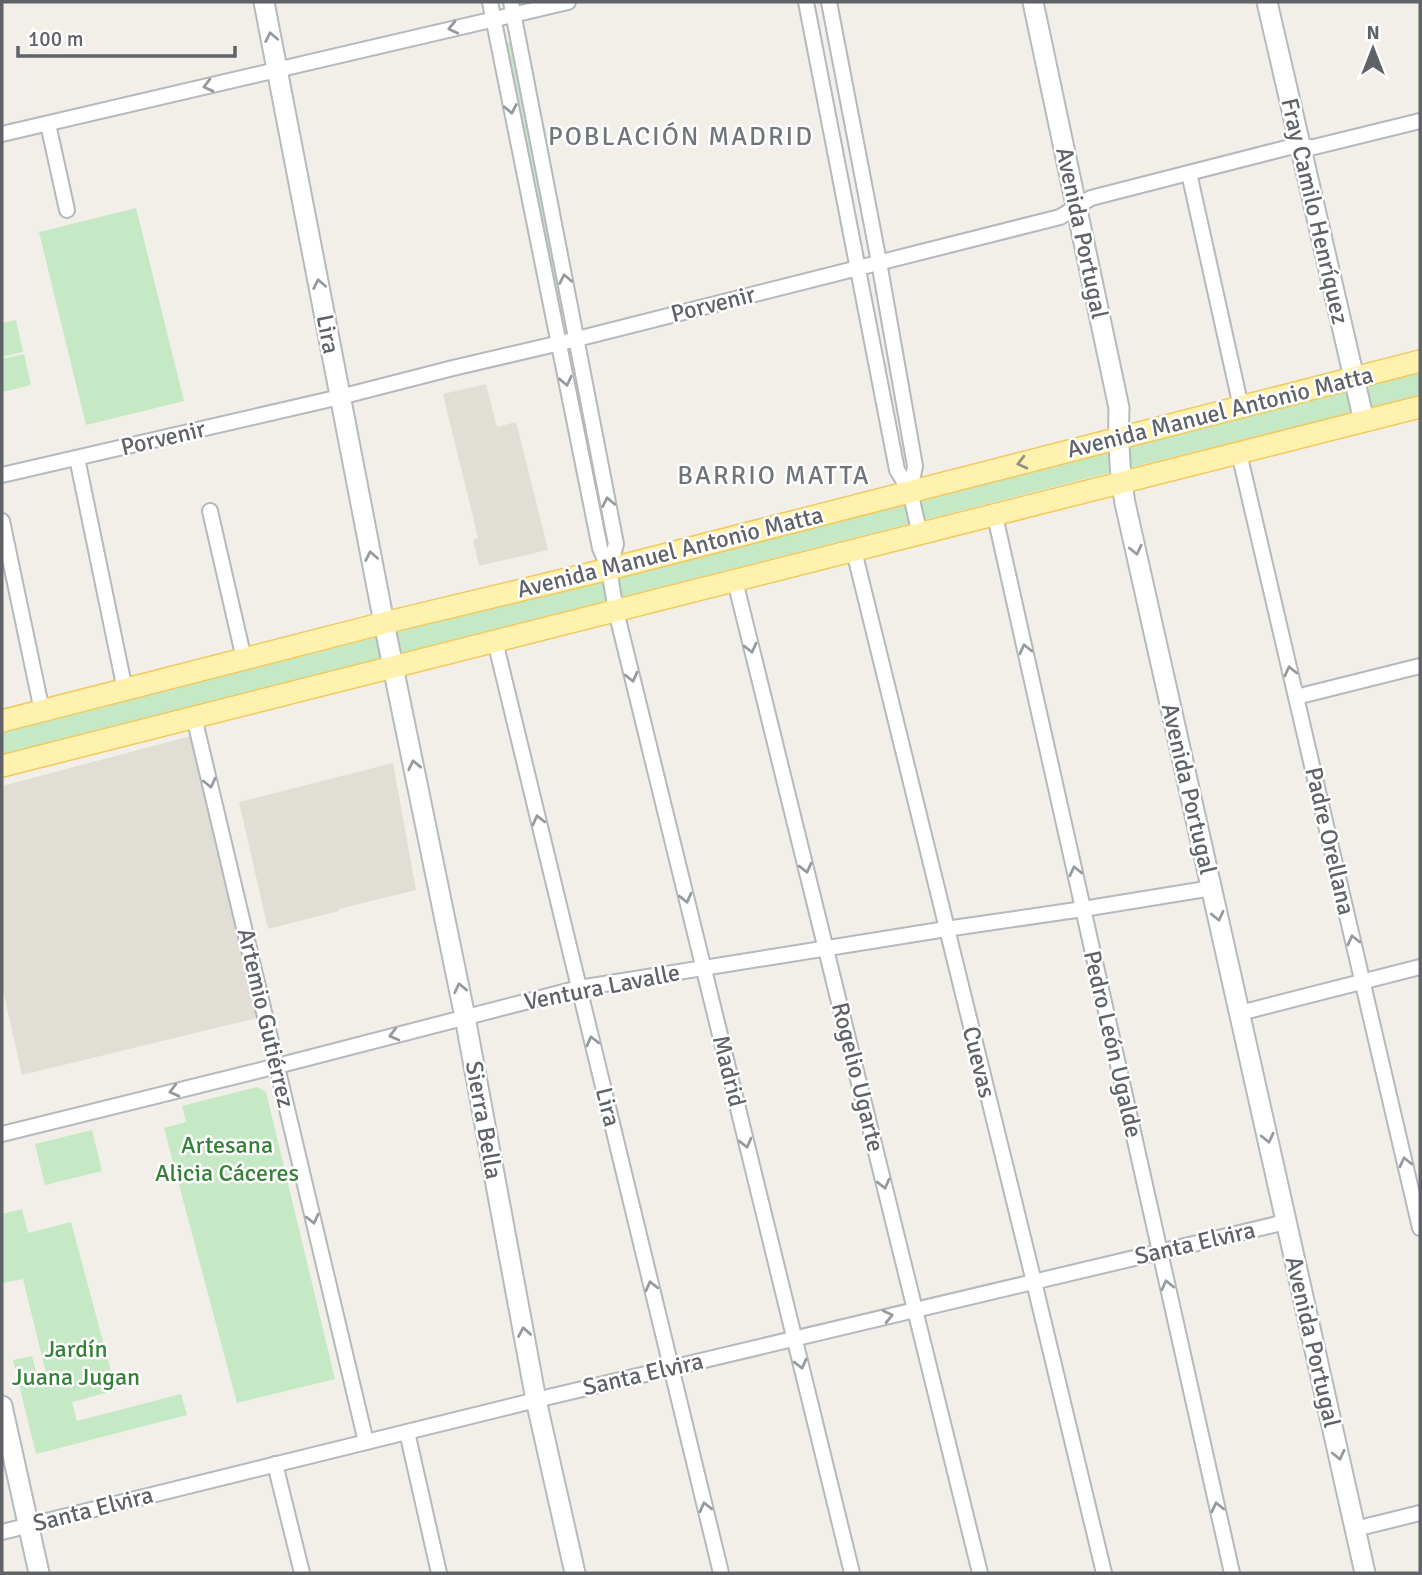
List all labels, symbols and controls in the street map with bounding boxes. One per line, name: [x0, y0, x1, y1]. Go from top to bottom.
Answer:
scale bar: [18, 14, 234, 58]
north arrow: [1338, 14, 1408, 84]
one-way arrow: [447, 20, 459, 34]
text: N: [1366, 21, 1380, 45]
text: 100 m: [28, 26, 83, 52]
one-way arrow: [264, 31, 279, 43]
one-way arrow: [202, 77, 214, 92]
street label: Fray Camilo Henríquez: [1274, 95, 1356, 327]
one-way arrow: [503, 103, 518, 115]
district label: POBLACIÓN MADRID: [548, 121, 814, 153]
street label: Avenida Portugal: [1049, 144, 1115, 322]
one-way arrow: [559, 273, 574, 285]
one-way arrow: [312, 278, 327, 290]
street label: Porvenir: [668, 279, 759, 329]
street label: Lira: [310, 312, 346, 356]
street label: Avenida Manuel Antonio Matta: [1064, 359, 1376, 465]
one-way arrow: [557, 375, 572, 387]
street label: Porvenir: [118, 414, 208, 462]
one-way arrow: [1016, 455, 1028, 469]
district label: BARRIO MATTA: [677, 460, 871, 492]
one-way arrow: [601, 496, 616, 508]
street label: Avenida Manuel Antonio Matta: [514, 499, 826, 605]
one-way arrow: [1127, 544, 1142, 556]
one-way arrow: [364, 550, 379, 562]
one-way arrow: [743, 641, 757, 653]
one-way arrow: [1019, 643, 1034, 655]
one-way arrow: [1284, 665, 1298, 677]
one-way arrow: [624, 671, 638, 683]
street label: Avenida Portugal: [1155, 700, 1223, 878]
one-way arrow: [408, 759, 423, 771]
street label: Padre Orellana: [1298, 764, 1362, 918]
one-way arrow: [202, 777, 216, 789]
one-way arrow: [532, 814, 546, 826]
one-way arrow: [798, 862, 812, 874]
one-way arrow: [1068, 865, 1083, 877]
one-way arrow: [678, 892, 692, 904]
one-way arrow: [1209, 910, 1224, 922]
street label: Artemio Gutiérrez: [231, 925, 301, 1111]
one-way arrow: [1347, 934, 1361, 946]
street label: Pedro León Ugalde: [1077, 948, 1149, 1140]
street label: Ventura Lavalle: [522, 957, 682, 1017]
one-way arrow: [453, 982, 468, 994]
street label: Rogelio Ugarte: [825, 999, 891, 1155]
street label: Cuevas: [956, 1023, 1002, 1101]
one-way arrow: [388, 1027, 400, 1041]
street label: Madrid: [706, 1032, 752, 1110]
one-way arrow: [586, 1035, 600, 1047]
street label: Sierra Bella: [459, 1059, 509, 1181]
one-way arrow: [168, 1083, 180, 1098]
street label: Lira: [589, 1084, 627, 1130]
park label: Artesana Alicia Cáceres: [155, 1130, 299, 1188]
one-way arrow: [1259, 1132, 1274, 1144]
one-way arrow: [738, 1137, 753, 1149]
one-way arrow: [1399, 1156, 1413, 1168]
one-way arrow: [876, 1178, 890, 1190]
one-way arrow: [305, 1213, 319, 1225]
street label: Santa Elvira: [1132, 1215, 1258, 1271]
street label: Avenida Portugal: [1279, 1253, 1347, 1431]
one-way arrow: [1161, 1279, 1175, 1291]
one-way arrow: [645, 1280, 659, 1292]
one-way arrow: [882, 1310, 894, 1324]
one-way arrow: [517, 1326, 532, 1338]
park label: Jardín Juana Jugan: [12, 1334, 140, 1392]
street label: Santa Elvira: [580, 1346, 706, 1402]
one-way arrow: [793, 1358, 807, 1370]
one-way arrow: [1331, 1449, 1345, 1461]
street label: Santa Elvira: [30, 1480, 156, 1538]
one-way arrow: [699, 1501, 713, 1513]
one-way arrow: [1210, 1501, 1225, 1513]

